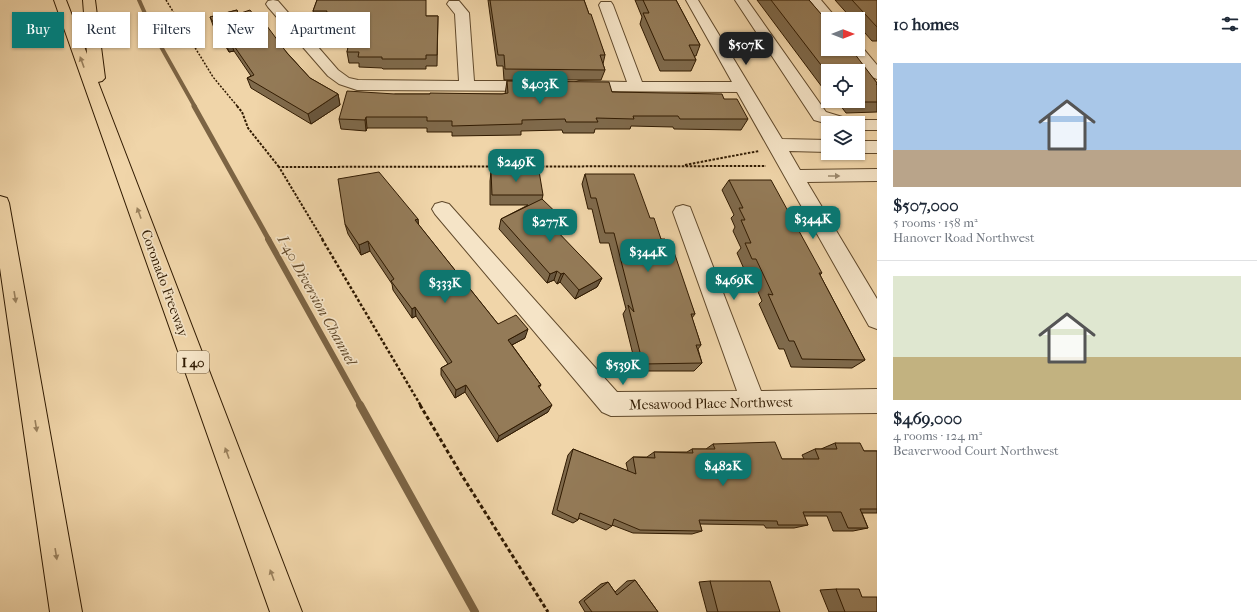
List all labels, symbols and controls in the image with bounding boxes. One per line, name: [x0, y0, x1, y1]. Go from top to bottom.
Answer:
chip: Buy: [12, 12, 64, 48]
chip: Rent: [72, 12, 130, 48]
chip: Filters: [138, 12, 205, 48]
chip: New: [213, 12, 268, 48]
chip: Apartment: [276, 12, 370, 48]
north arrow: [821, 12, 865, 56]
map controls: [821, 12, 865, 160]
icon: filters: [1219, 13, 1241, 35]
text: 10 homes: [893, 14, 959, 34]
pin: $507K: [718, 32, 774, 66]
text: $507K: [728, 37, 764, 52]
one-way arrow: [79, 55, 85, 67]
button: locate: [821, 64, 865, 108]
pin: $403K: [512, 71, 568, 105]
text: $403K: [522, 76, 558, 91]
icon: home: [1031, 89, 1103, 161]
button: layers: [821, 116, 865, 160]
pin: $249K: [488, 149, 544, 183]
text: $249K: [497, 154, 535, 169]
one-way arrow: [828, 173, 841, 179]
text: $507,000: [893, 195, 959, 215]
pin: $344K: [785, 206, 841, 240]
one-way arrow: [135, 207, 141, 219]
pin: $277K: [522, 209, 578, 243]
text: $344K: [794, 211, 832, 226]
text: $277K: [532, 214, 568, 229]
text: 5 rooms · 158 m²: [893, 215, 978, 230]
street label: Coronado Freeway: [137, 227, 192, 340]
text: Hanover Road Northwest: [893, 230, 1035, 245]
water label: I-40 Diversion Channel: [273, 231, 361, 370]
pin: $344K: [620, 239, 676, 273]
text: $344K: [629, 244, 667, 259]
pin: $469K: [706, 267, 762, 301]
pin: $333K: [417, 270, 473, 304]
text: $469K: [715, 272, 753, 287]
text: $333K: [429, 275, 461, 290]
one-way arrow: [12, 291, 18, 303]
icon: home: [1031, 302, 1103, 374]
road number: I 40: [177, 351, 209, 373]
pin: $539K: [595, 352, 651, 386]
text: $539K: [606, 357, 640, 372]
street label: Mesawood Place Northwest: [629, 394, 793, 413]
text: $469,000: [893, 408, 962, 428]
one-way arrow: [33, 419, 39, 432]
text: 4 rooms · 124 m²: [893, 428, 982, 443]
text: Beaverwood Court Northwest: [893, 443, 1059, 458]
one-way arrow: [224, 447, 230, 459]
pin: $482K: [695, 453, 751, 487]
text: $482K: [704, 458, 742, 473]
one-way arrow: [54, 548, 60, 560]
one-way arrow: [269, 569, 275, 581]

